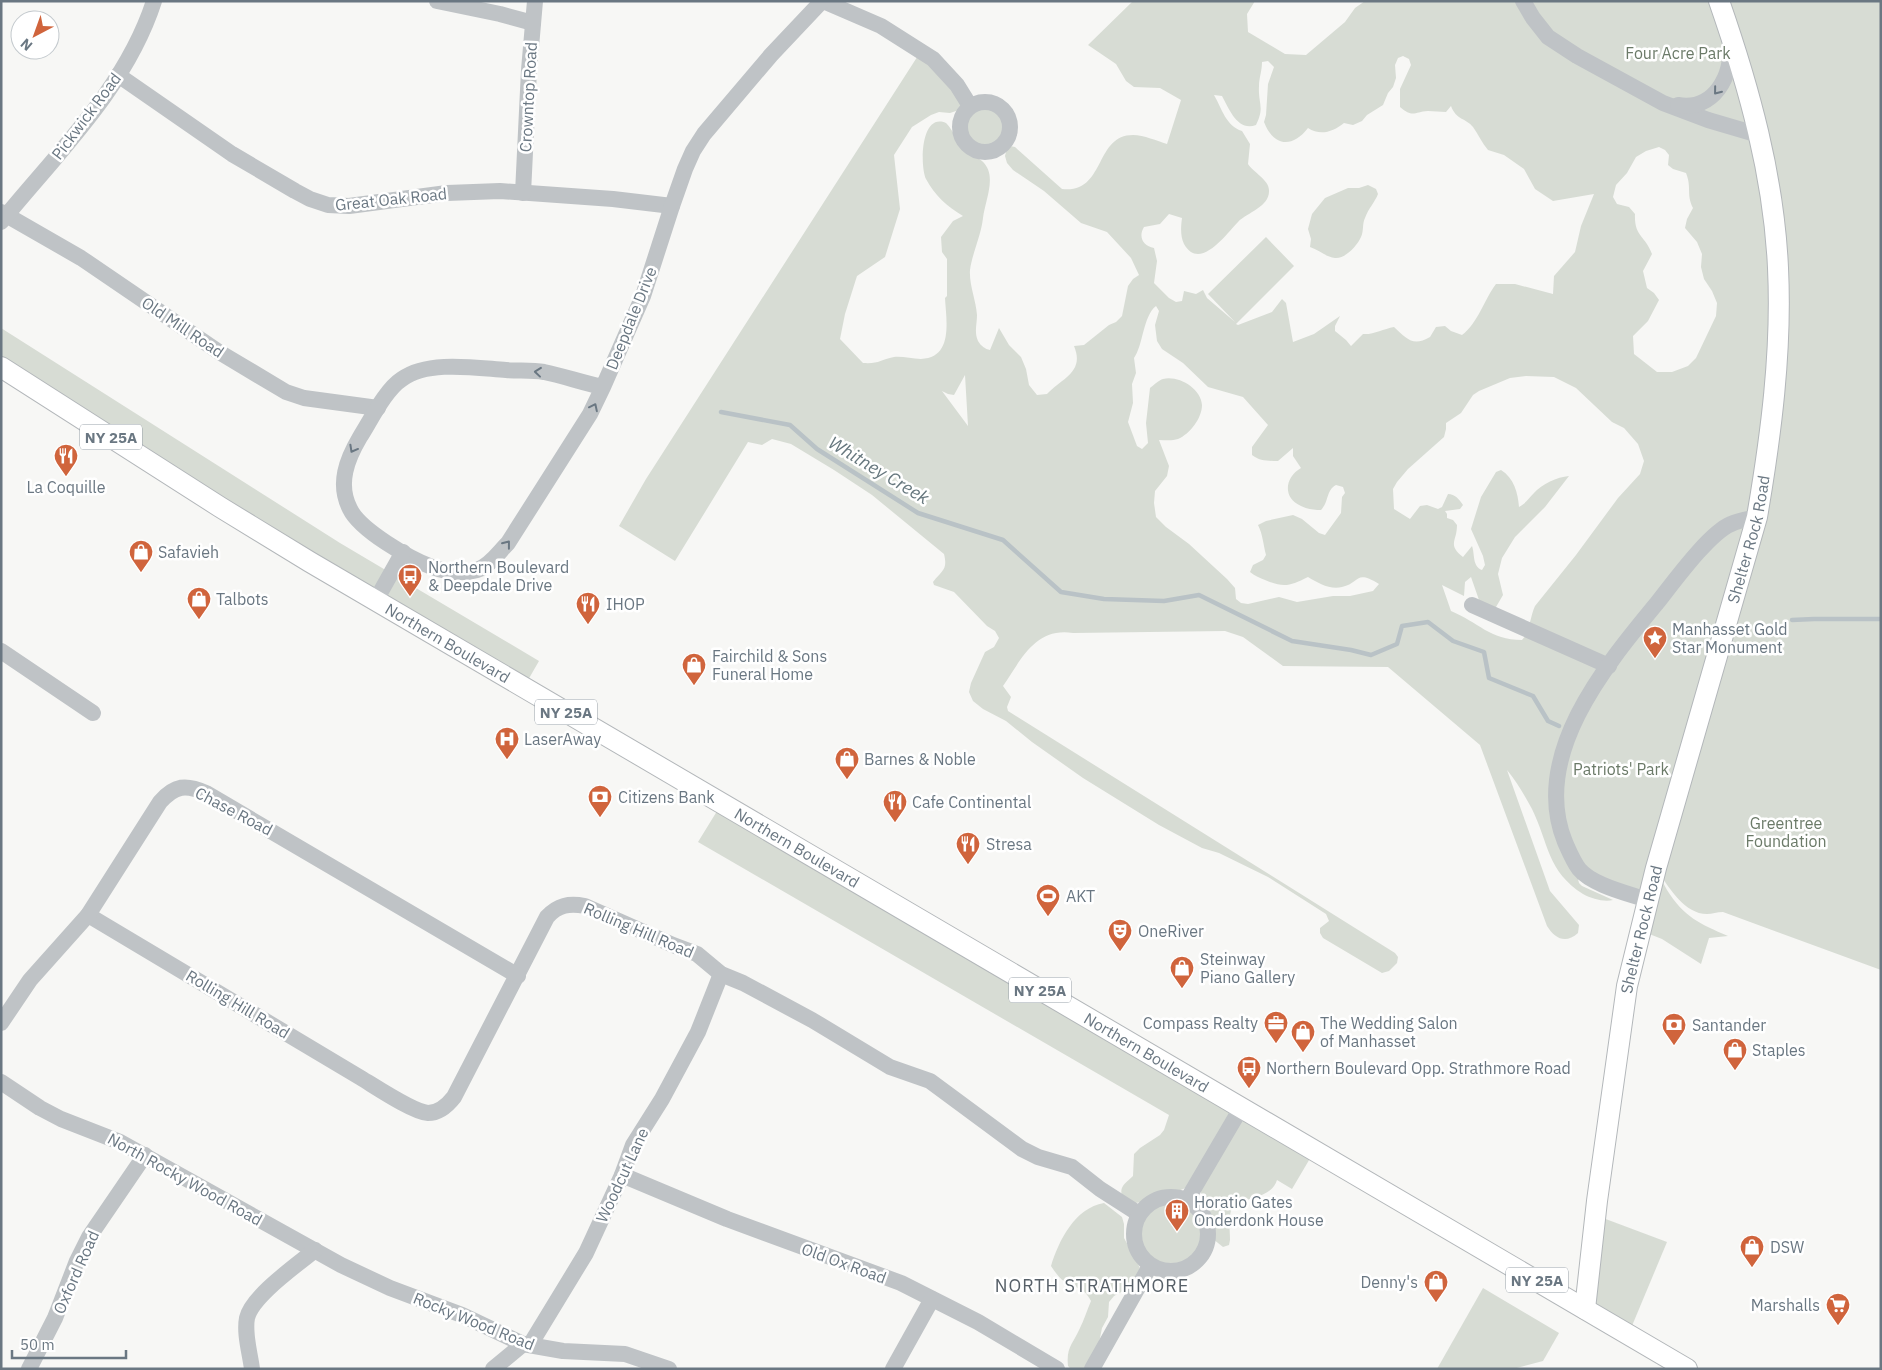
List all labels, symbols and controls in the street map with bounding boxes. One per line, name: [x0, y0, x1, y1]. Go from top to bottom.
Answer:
north arrow: [10, 10, 60, 60]
text: N: [17, 35, 36, 55]
street label: Crowntop Road: [515, 41, 541, 153]
park label: Four Acre Park: [1625, 43, 1731, 63]
street label: Pickwick Road: [47, 69, 125, 163]
one-way arrow: [1714, 85, 1722, 94]
street label: Great Oak Road: [334, 183, 448, 215]
street label: Deepdale Drive: [601, 263, 661, 372]
street label: Old Mill Road: [138, 292, 228, 362]
one-way arrow: [534, 367, 542, 378]
one-way arrow: [588, 403, 598, 412]
road number: NY 25A: [80, 424, 142, 450]
water label: Whitney Creek: [824, 431, 934, 509]
restaurant icon: La Coquille: [53, 443, 79, 477]
one-way arrow: [349, 444, 359, 453]
street label: Shelter Rock Road: [1723, 474, 1774, 606]
place label: La Coquille: [27, 477, 106, 497]
shop icon: Safavieh: [128, 539, 154, 573]
one-way arrow: [501, 540, 510, 549]
place label: Safavieh: [158, 542, 219, 562]
place label: Northern Boulevard & Deepdale Drive: [428, 557, 569, 595]
bus stop icon: Northern Boulevard & Deepdale Drive: [397, 563, 423, 597]
shop icon: Talbots: [186, 586, 212, 620]
place label: Talbots: [216, 589, 269, 609]
restaurant icon: IHOP: [575, 591, 601, 625]
place label: IHOP: [606, 594, 645, 614]
street label: Northern Boulevard: [382, 598, 514, 687]
place label: Manhasset Gold Star Monument: [1672, 619, 1788, 657]
place icon: Manhasset Gold Star Monument: [1642, 625, 1668, 659]
place label: Fairchild & Sons Funeral Home: [712, 646, 827, 684]
shop icon: Fairchild & Sons Funeral Home: [681, 652, 707, 686]
road number: NY 25A: [535, 700, 597, 724]
hospital icon: LaserAway: [494, 726, 520, 760]
place label: LaserAway: [524, 729, 601, 749]
shop icon: Barnes & Noble: [834, 746, 860, 780]
place label: Barnes & Noble: [864, 749, 976, 769]
park label: Patriots' Park: [1573, 759, 1669, 779]
street label: Chase Road: [192, 782, 276, 840]
bank icon: Citizens Bank: [587, 784, 613, 818]
place label: Citizens Bank: [618, 787, 715, 807]
restaurant icon: Cafe Continental: [882, 789, 908, 823]
place label: Cafe Continental: [912, 792, 1031, 812]
street label: Northern Boulevard: [731, 803, 863, 892]
park label: Greentree Foundation: [1745, 813, 1827, 851]
restaurant icon: Stresa: [955, 831, 981, 865]
place label: Stresa: [986, 834, 1032, 854]
street label: Shelter Rock Road: [1616, 863, 1666, 995]
sports icon: AKT: [1035, 883, 1061, 917]
place label: AKT: [1066, 886, 1095, 906]
street label: Rolling Hill Road: [581, 898, 697, 962]
theatre icon: OneRiver: [1107, 918, 1133, 952]
place label: OneRiver: [1138, 921, 1204, 941]
place label: Steinway Piano Gallery: [1200, 949, 1295, 987]
shop icon: Steinway Piano Gallery: [1169, 955, 1195, 989]
street label: Rolling Hill Road: [183, 965, 293, 1043]
road number: NY 25A: [1009, 978, 1071, 1002]
street label: Northern Boulevard: [1080, 1008, 1213, 1097]
office icon: Compass Realty: [1263, 1010, 1289, 1044]
bank icon: Santander: [1661, 1012, 1687, 1046]
place label: Compass Realty: [1143, 1013, 1258, 1033]
place label: The Wedding Salon of Manhasset: [1320, 1013, 1458, 1051]
place label: Santander: [1692, 1015, 1766, 1035]
shop icon: The Wedding Salon of Manhasset: [1290, 1019, 1316, 1053]
shop icon: Staples: [1722, 1037, 1748, 1071]
place label: Staples: [1752, 1040, 1806, 1060]
bus stop icon: Northern Boulevard Opp. Strathmore Road: [1236, 1055, 1262, 1089]
place label: Northern Boulevard Opp. Strathmore Road: [1266, 1058, 1571, 1078]
street label: Woodcut Lane: [591, 1124, 653, 1226]
street label: North Rocky Wood Road: [104, 1128, 266, 1230]
place label: Horatio Gates Onderdonk House: [1194, 1192, 1324, 1230]
building icon: Horatio Gates Onderdonk House: [1164, 1198, 1190, 1232]
street label: Oxford Road: [49, 1227, 103, 1317]
shop icon: DSW: [1739, 1234, 1765, 1268]
place label: DSW: [1770, 1237, 1804, 1257]
street label: Old Ox Road: [799, 1238, 889, 1288]
road number: NY 25A: [1506, 1268, 1568, 1292]
shop icon: Denny's: [1423, 1269, 1449, 1303]
place label: Denny's: [1360, 1272, 1418, 1292]
district label: NORTH STRATHMORE: [995, 1274, 1189, 1297]
street label: Rocky Wood Road: [410, 1288, 538, 1354]
supermarket icon: Marshalls: [1825, 1292, 1851, 1326]
place label: Marshalls: [1751, 1295, 1820, 1315]
scale bar: [12, 1328, 126, 1360]
text: 50 m: [20, 1335, 55, 1354]

